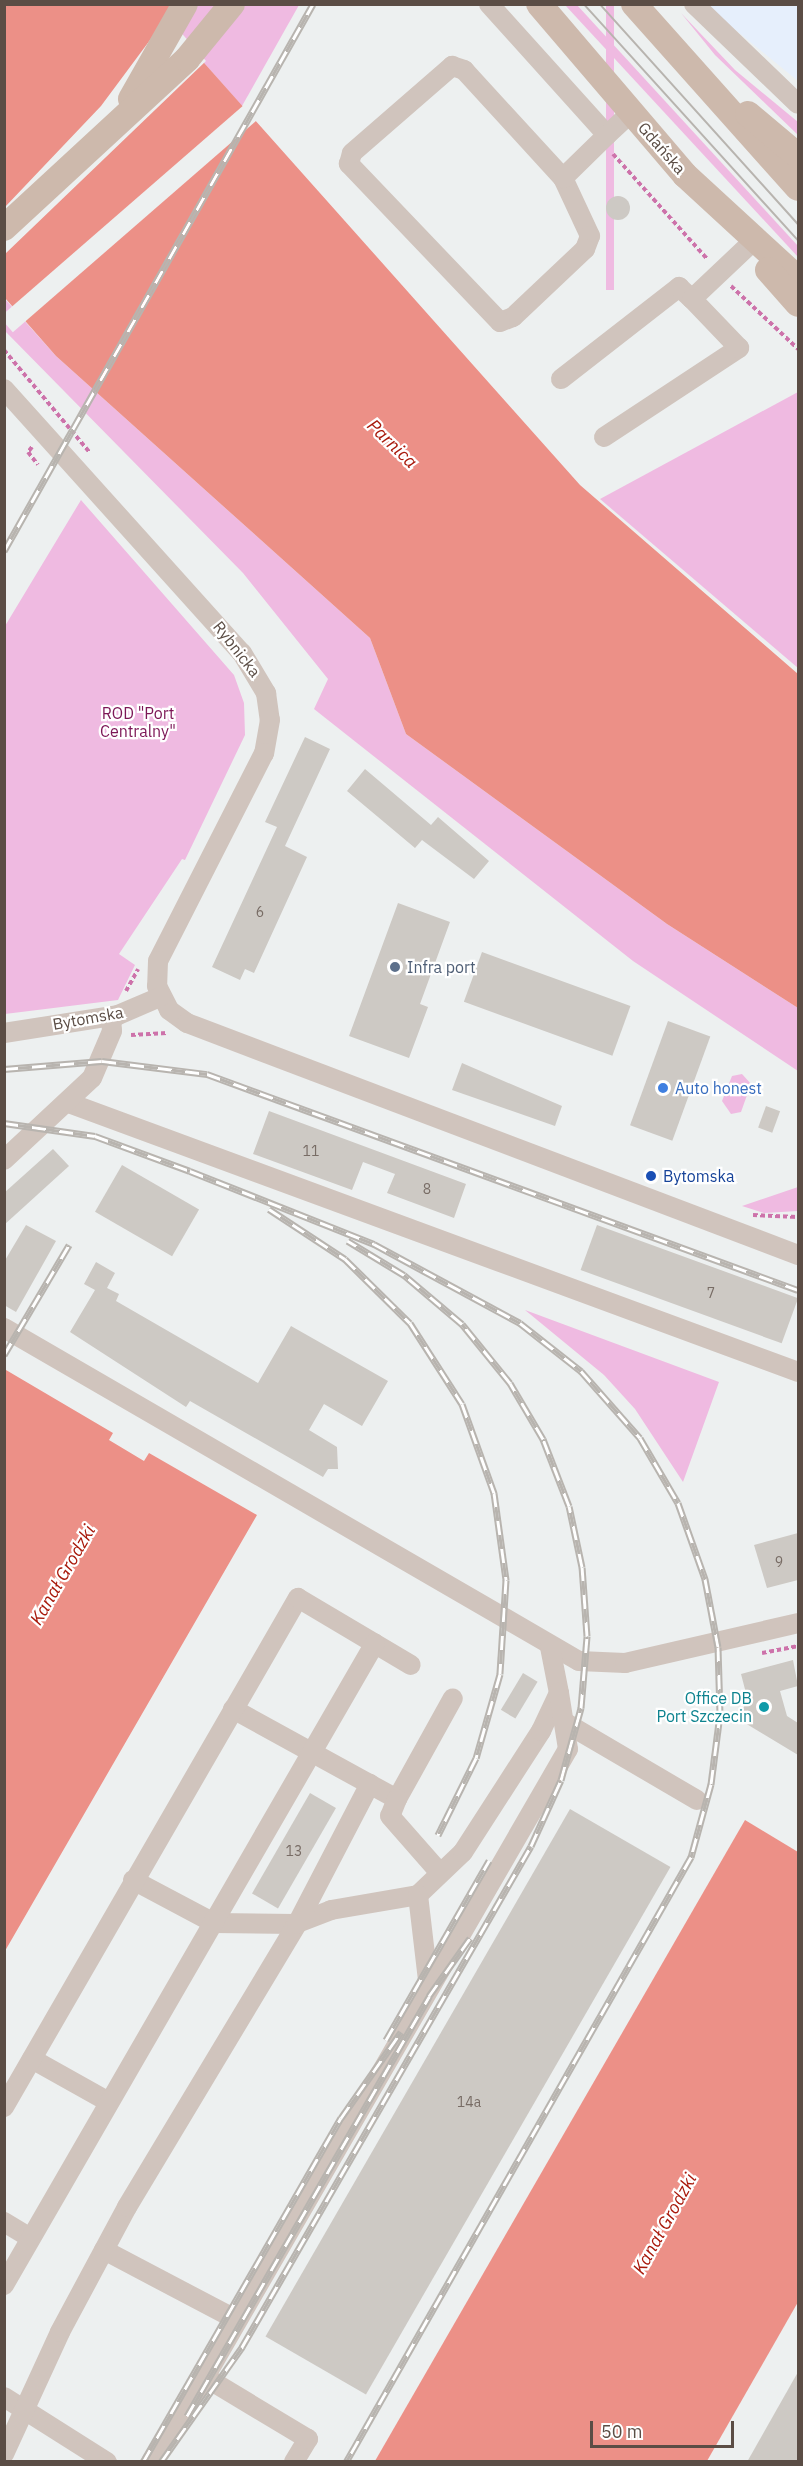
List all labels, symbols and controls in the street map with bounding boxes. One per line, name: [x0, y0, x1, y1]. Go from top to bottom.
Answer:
street label: Gdańska: [634, 118, 690, 178]
water label: Parnica: [362, 415, 422, 473]
street label: Rybnicka: [209, 617, 265, 681]
park label: ROD "Port Centralny": [100, 703, 176, 741]
house number: 6: [256, 904, 264, 920]
place label: Infra port: [407, 957, 476, 977]
marker: Infra port: [388, 960, 402, 974]
street label: Bytomska: [51, 1002, 125, 1034]
place label: Auto honest: [675, 1078, 762, 1098]
marker: Auto honest: [656, 1081, 670, 1095]
house number: 11: [303, 1143, 319, 1159]
place label: Bytomska: [663, 1166, 734, 1186]
marker: Bytomska: [644, 1169, 658, 1183]
house number: 8: [423, 1181, 431, 1197]
house number: 7: [707, 1285, 715, 1301]
water label: Kanał Grodzki: [26, 1521, 100, 1629]
house number: 9: [775, 1554, 783, 1570]
place label: Office DB Port Szczecin: [657, 1688, 752, 1726]
marker: Office DB Port Szczecin: [757, 1700, 771, 1714]
house number: 13: [286, 1843, 302, 1859]
house number: 14a: [457, 2094, 481, 2110]
water label: Kanał Grodzki: [629, 2170, 701, 2278]
scale bar: [593, 2409, 737, 2447]
text: 50 m: [601, 2420, 643, 2443]

